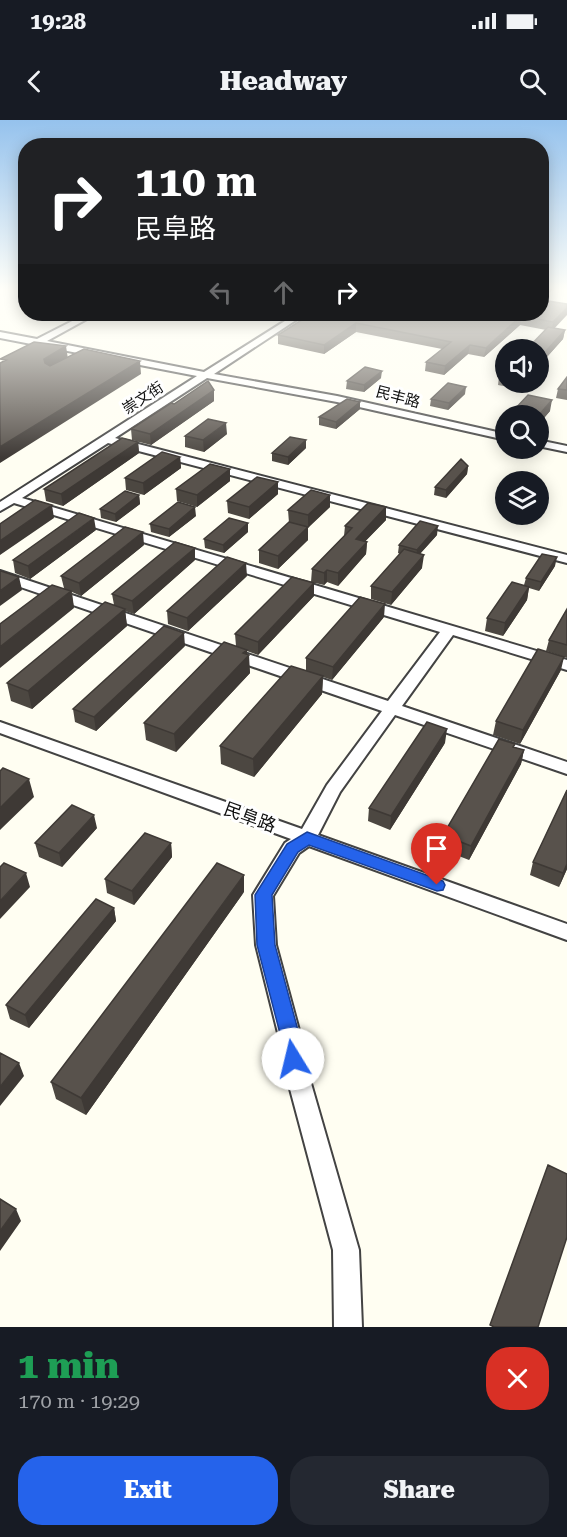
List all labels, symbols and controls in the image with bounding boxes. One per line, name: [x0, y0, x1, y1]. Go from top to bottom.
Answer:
text: 19:28: [30, 9, 86, 34]
icon: back: [18, 65, 51, 98]
text: Headway: [220, 65, 347, 97]
icon: search: [516, 65, 549, 98]
text: 110 m: [135, 157, 257, 206]
icon: right: [36, 162, 114, 240]
text: 民阜路: [135, 213, 216, 245]
icon: left: [204, 276, 237, 309]
icon: ahead: [267, 276, 300, 309]
icon: right: [330, 276, 363, 309]
map controls: [495, 339, 549, 525]
button: sound: [495, 339, 549, 393]
street label: 崇文街: [119, 378, 167, 418]
street label: 民丰路: [374, 382, 422, 412]
button: search: [495, 405, 549, 459]
button: layers: [495, 471, 549, 525]
street label: 民阜路: [221, 798, 279, 836]
pin: [411, 823, 462, 885]
icon: arrive: [420, 832, 453, 865]
position arrow: [261, 1027, 325, 1091]
text: 1 min: [18, 1345, 119, 1387]
button: close: [486, 1347, 549, 1410]
text: 170 m · 19:29: [18, 1389, 140, 1413]
button: Exit: [18, 1456, 278, 1525]
button: Share: [290, 1456, 549, 1525]

